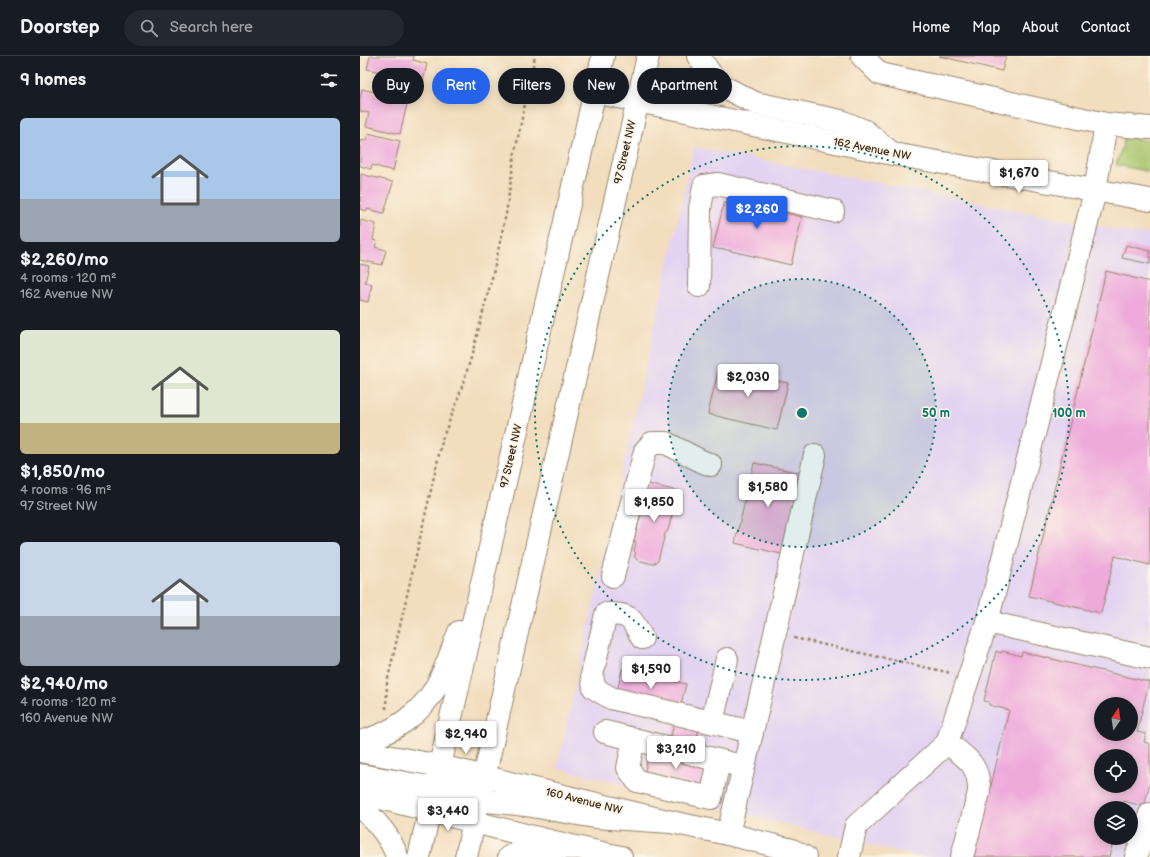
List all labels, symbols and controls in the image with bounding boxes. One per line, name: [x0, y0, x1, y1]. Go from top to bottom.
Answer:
search box: [124, 10, 404, 46]
text: Doorstep: [20, 16, 100, 39]
icon: search: [138, 17, 160, 39]
text: Search here: [170, 18, 253, 37]
text: Home: [912, 19, 950, 36]
text: Map: [972, 19, 1000, 36]
text: About: [1022, 19, 1059, 36]
text: Contact: [1081, 19, 1130, 36]
chip: Buy: [372, 68, 424, 104]
chip: Rent: [432, 68, 490, 104]
chip: Filters: [498, 68, 565, 104]
chip: New: [573, 68, 629, 104]
chip: Apartment: [637, 68, 732, 104]
icon: filters: [318, 69, 340, 91]
text: 9 homes: [20, 70, 86, 90]
street label: 97 Street NW: [611, 119, 639, 185]
street label: 162 Avenue NW: [832, 135, 912, 163]
icon: home: [144, 144, 216, 216]
pin: $1,670: [986, 160, 1052, 194]
text: $1,670: [999, 165, 1039, 181]
pin: $2,260: [724, 196, 790, 230]
text: $2,260: [735, 201, 779, 217]
text: $2,260/mo: [20, 250, 108, 270]
text: 4 rooms · 120 m²: [20, 270, 117, 286]
text: 162 Avenue NW: [20, 286, 113, 302]
icon: home: [144, 356, 216, 428]
pin: $2,030: [715, 364, 781, 398]
text: $2,030: [726, 369, 770, 385]
centre of rings: [795, 406, 809, 420]
text: 50 m: [922, 406, 950, 421]
text: 100 m: [1052, 406, 1086, 421]
street label: 97 Street NW: [497, 423, 525, 489]
text: $1,850/mo: [20, 462, 105, 482]
pin: $1,580: [735, 474, 801, 508]
text: $1,580: [748, 479, 788, 495]
text: 4 rooms · 96 m²: [20, 482, 112, 498]
pin: $1,850: [621, 489, 687, 523]
text: $1,850: [634, 494, 674, 510]
text: 97 Street NW: [20, 498, 97, 514]
icon: home: [144, 568, 216, 640]
pin: $1,590: [618, 656, 684, 690]
text: $1,590: [631, 661, 671, 677]
text: $2,940/mo: [20, 674, 108, 694]
text: 4 rooms · 120 m²: [20, 694, 117, 710]
north arrow: [1094, 697, 1138, 741]
map controls: [1094, 697, 1138, 845]
text: 160 Avenue NW: [20, 710, 113, 726]
pin: $2,940: [433, 721, 499, 755]
text: $2,940: [445, 726, 487, 742]
pin: $3,210: [643, 736, 709, 770]
text: $3,210: [656, 741, 696, 757]
button: locate: [1094, 749, 1138, 793]
street label: 160 Avenue NW: [544, 785, 624, 817]
pin: $3,440: [415, 798, 481, 832]
button: layers: [1094, 801, 1138, 845]
text: $3,440: [427, 803, 469, 819]

